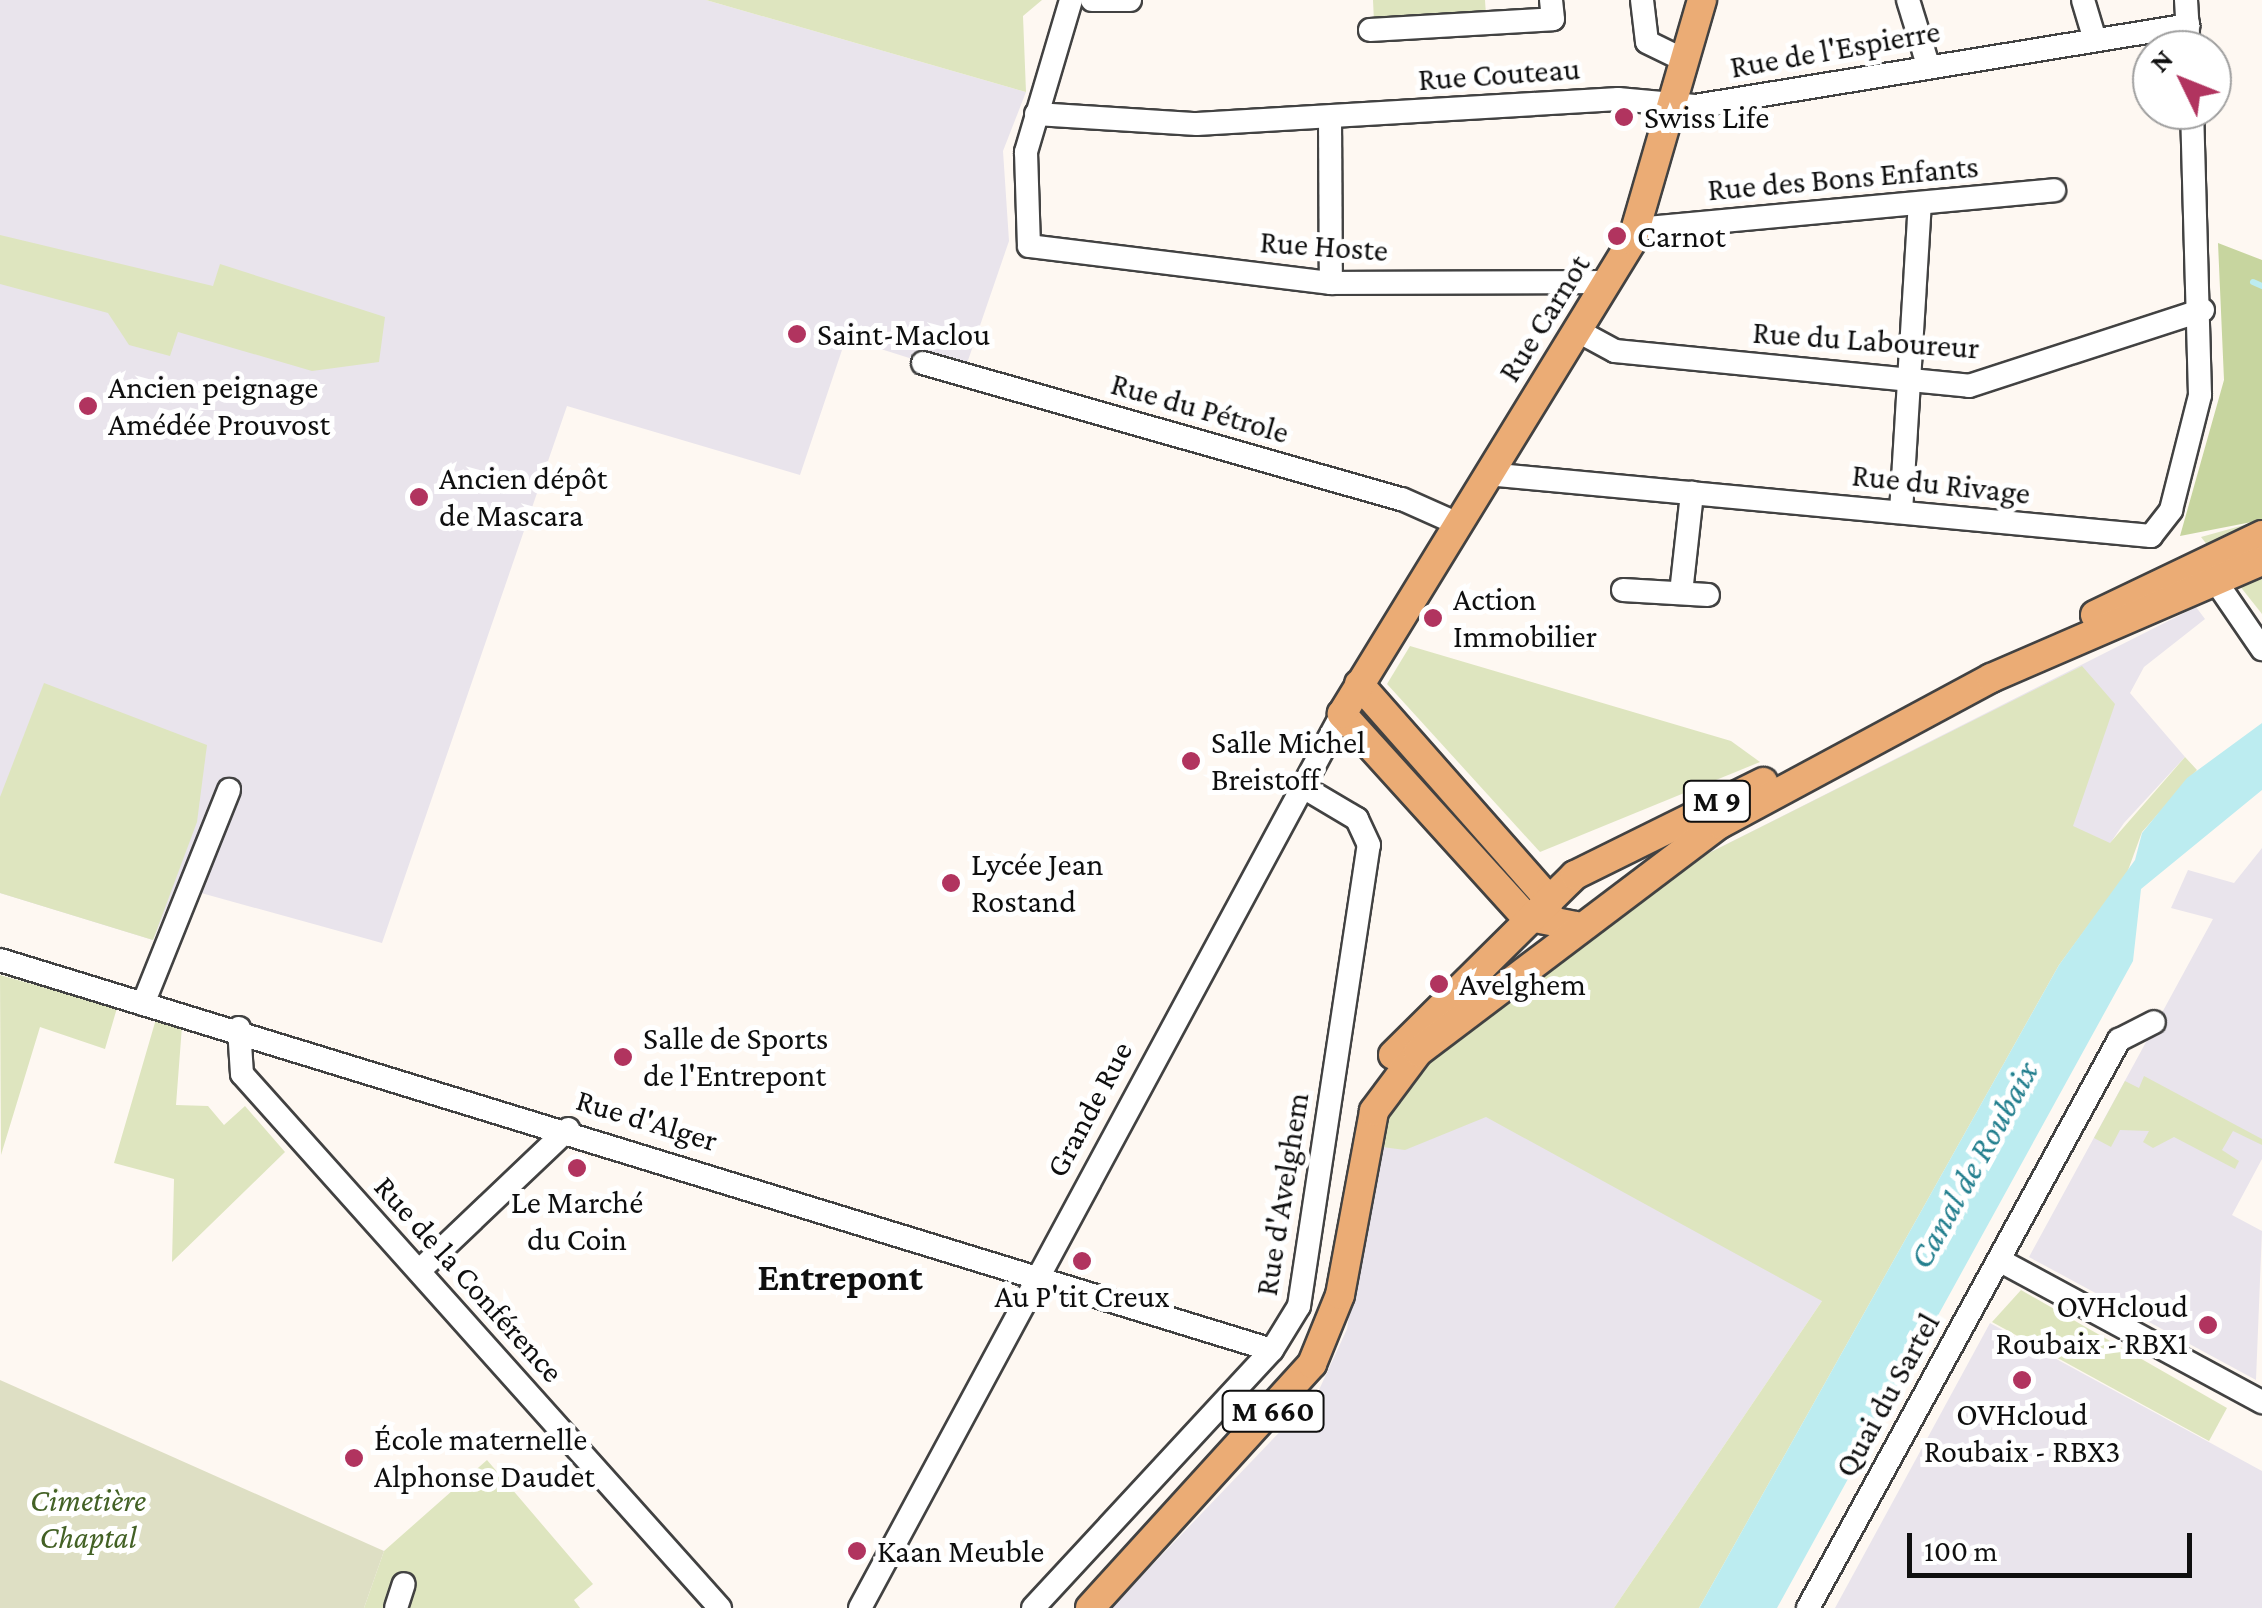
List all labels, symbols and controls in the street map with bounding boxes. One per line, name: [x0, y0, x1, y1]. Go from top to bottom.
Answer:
street label: Rue de l'Espierre: [1727, 12, 1943, 86]
north arrow: [2132, 30, 2232, 130]
text: N: [2143, 43, 2179, 78]
street label: Rue Couteau: [1417, 49, 1581, 99]
place label: Swiss Life: [1644, 98, 1769, 136]
marker: Swiss Life: [1613, 106, 1635, 128]
street label: Rue des Bons Enfants: [1706, 147, 1980, 209]
place label: Carnot: [1637, 217, 1726, 255]
street label: Rue Hoste: [1259, 222, 1389, 270]
marker: Carnot: [1606, 225, 1628, 247]
street label: Rue Carnot: [1490, 247, 1598, 389]
street label: Rue du Laboureur: [1751, 313, 1981, 367]
place label: Saint-Maclou: [817, 315, 990, 353]
marker: Saint-Maclou: [786, 323, 808, 345]
street label: Rue du Pétrole: [1107, 364, 1293, 452]
place label: Ancien peignage Amédée Prouvost: [108, 369, 330, 444]
marker: Ancien peignage Amédée Prouvost: [77, 395, 99, 417]
street label: Rue du Rivage: [1850, 456, 2032, 512]
place label: Ancien dépôt de Mascara: [439, 460, 607, 535]
marker: Ancien dépôt de Mascara: [408, 486, 430, 508]
place label: Action Immobilier: [1453, 581, 1597, 656]
marker: Action Immobilier: [1422, 607, 1444, 629]
place label: Salle Michel Breistoff: [1211, 724, 1365, 799]
marker: Salle Michel Breistoff: [1180, 750, 1202, 772]
road number: M 9: [1682, 776, 1752, 826]
place label: Lycée Jean Rostand: [971, 846, 1103, 921]
marker: Lycée Jean Rostand: [940, 872, 962, 894]
place label: Avelghem: [1459, 965, 1586, 1003]
marker: Avelghem: [1428, 973, 1450, 995]
place label: Salle de Sports de l'Entrepont: [643, 1020, 828, 1095]
street label: Grande Rue: [1037, 1035, 1141, 1183]
marker: Salle de Sports de l'Entrepont: [612, 1046, 634, 1068]
water label: Canal de Roubaix: [1900, 1054, 2048, 1276]
street label: Rue d'Alger: [572, 1080, 722, 1160]
street label: Rue d'Avelghem: [1247, 1090, 1317, 1298]
marker: Le Marché du Coin: [566, 1157, 588, 1179]
street label: Rue de la Conférence: [366, 1168, 572, 1390]
place label: Le Marché du Coin: [511, 1184, 643, 1259]
marker: Au P'tit Creux: [1071, 1250, 1093, 1272]
district label: Entrepont: [757, 1255, 923, 1301]
place label: Au P'tit Creux: [994, 1277, 1170, 1315]
place label: OVHcloud Roubaix - RBX1: [1996, 1288, 2188, 1363]
street label: Quai du Sartel: [1826, 1306, 1948, 1484]
marker: OVHcloud Roubaix - RBX1: [2197, 1314, 2219, 1336]
marker: OVHcloud Roubaix - RBX3: [2011, 1369, 2033, 1391]
road number: M 660: [1220, 1386, 1326, 1436]
place label: OVHcloud Roubaix - RBX3: [1924, 1396, 2120, 1471]
place label: École maternelle Alphonse Daudet: [374, 1421, 595, 1496]
marker: École maternelle Alphonse Daudet: [343, 1447, 365, 1469]
park label: Cimetière Chaptal: [30, 1482, 146, 1557]
scale bar: [1912, 1513, 2197, 1575]
place label: Kaan Meuble: [877, 1532, 1044, 1570]
text: 100 m: [1924, 1534, 1998, 1567]
marker: Kaan Meuble: [846, 1540, 868, 1562]

